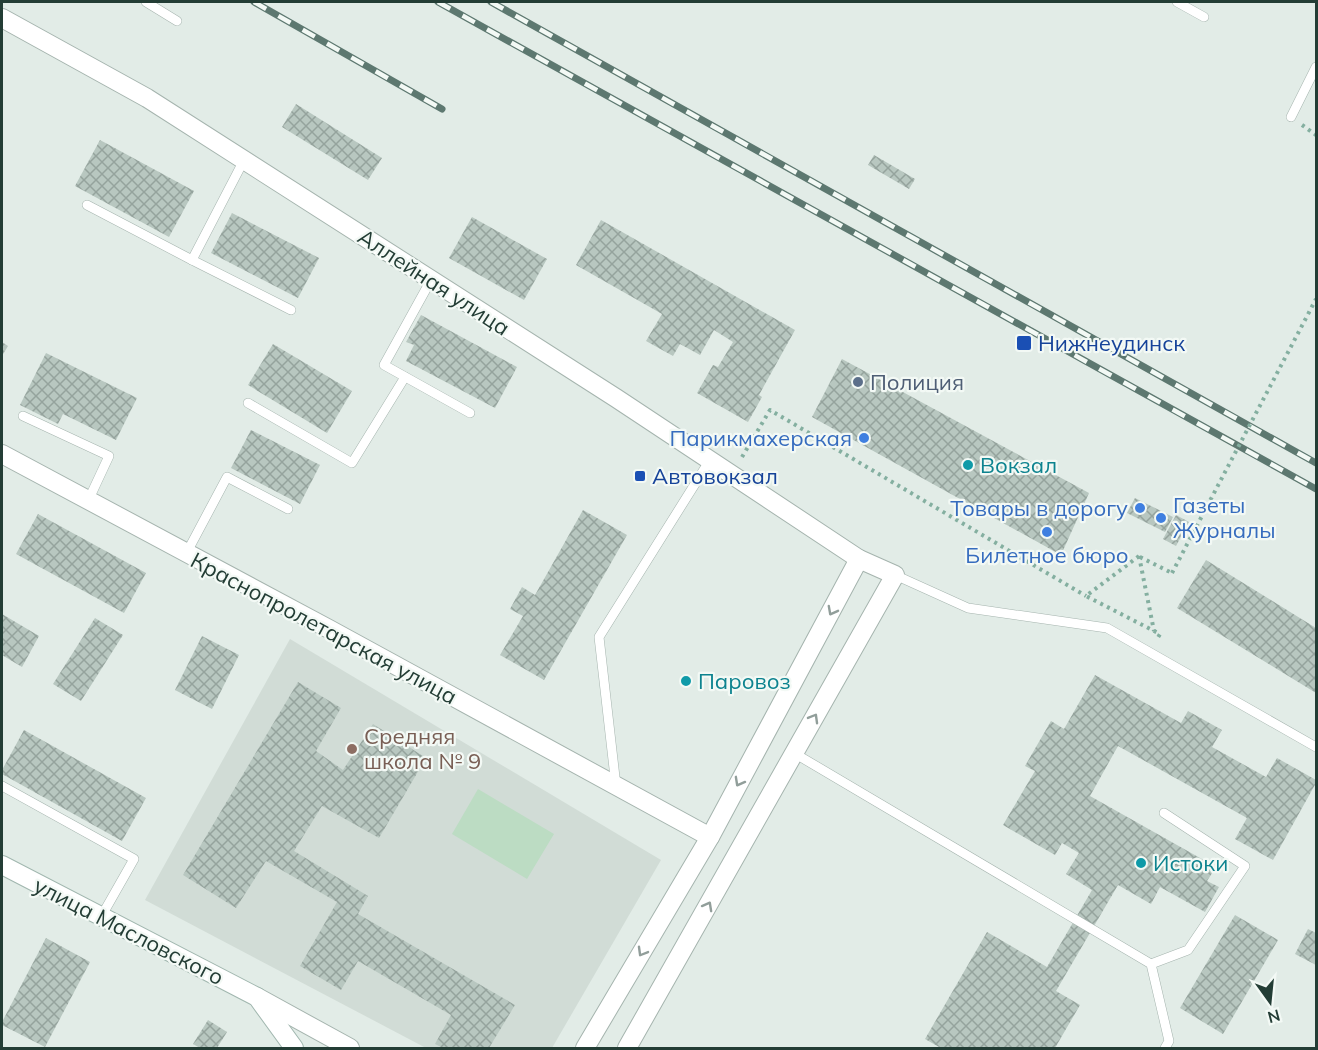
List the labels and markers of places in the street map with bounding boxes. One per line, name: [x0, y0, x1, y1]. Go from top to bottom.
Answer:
place label: Нижнеудинск: [1038, 329, 1185, 357]
marker: Нижнеудинск: [1015, 334, 1033, 352]
place label: Полиция: [870, 368, 964, 396]
marker: Полиция: [851, 375, 865, 389]
place label: Парикмахерская: [669, 424, 852, 452]
marker: Парикмахерская: [857, 431, 871, 445]
place label: Вокзал: [980, 451, 1057, 479]
marker: Вокзал: [961, 458, 975, 472]
place label: Автовокзал: [652, 462, 778, 490]
marker: Автовокзал: [633, 469, 647, 483]
place label: Газеты Журналы: [1173, 491, 1276, 544]
place label: Товары в дорогу: [950, 494, 1128, 522]
marker: Товары в дорогу: [1133, 501, 1147, 515]
marker: Газеты Журналы: [1154, 511, 1168, 525]
marker: Билетное бюро: [1040, 525, 1054, 539]
place label: Билетное бюро: [965, 541, 1129, 569]
place label: Паровоз: [698, 667, 791, 695]
marker: Паровоз: [679, 674, 693, 688]
place label: Средняя школа № 9: [364, 722, 481, 775]
marker: Средняя школа № 9: [345, 742, 359, 756]
place label: Истоки: [1153, 849, 1228, 877]
marker: Истоки: [1134, 856, 1148, 870]

